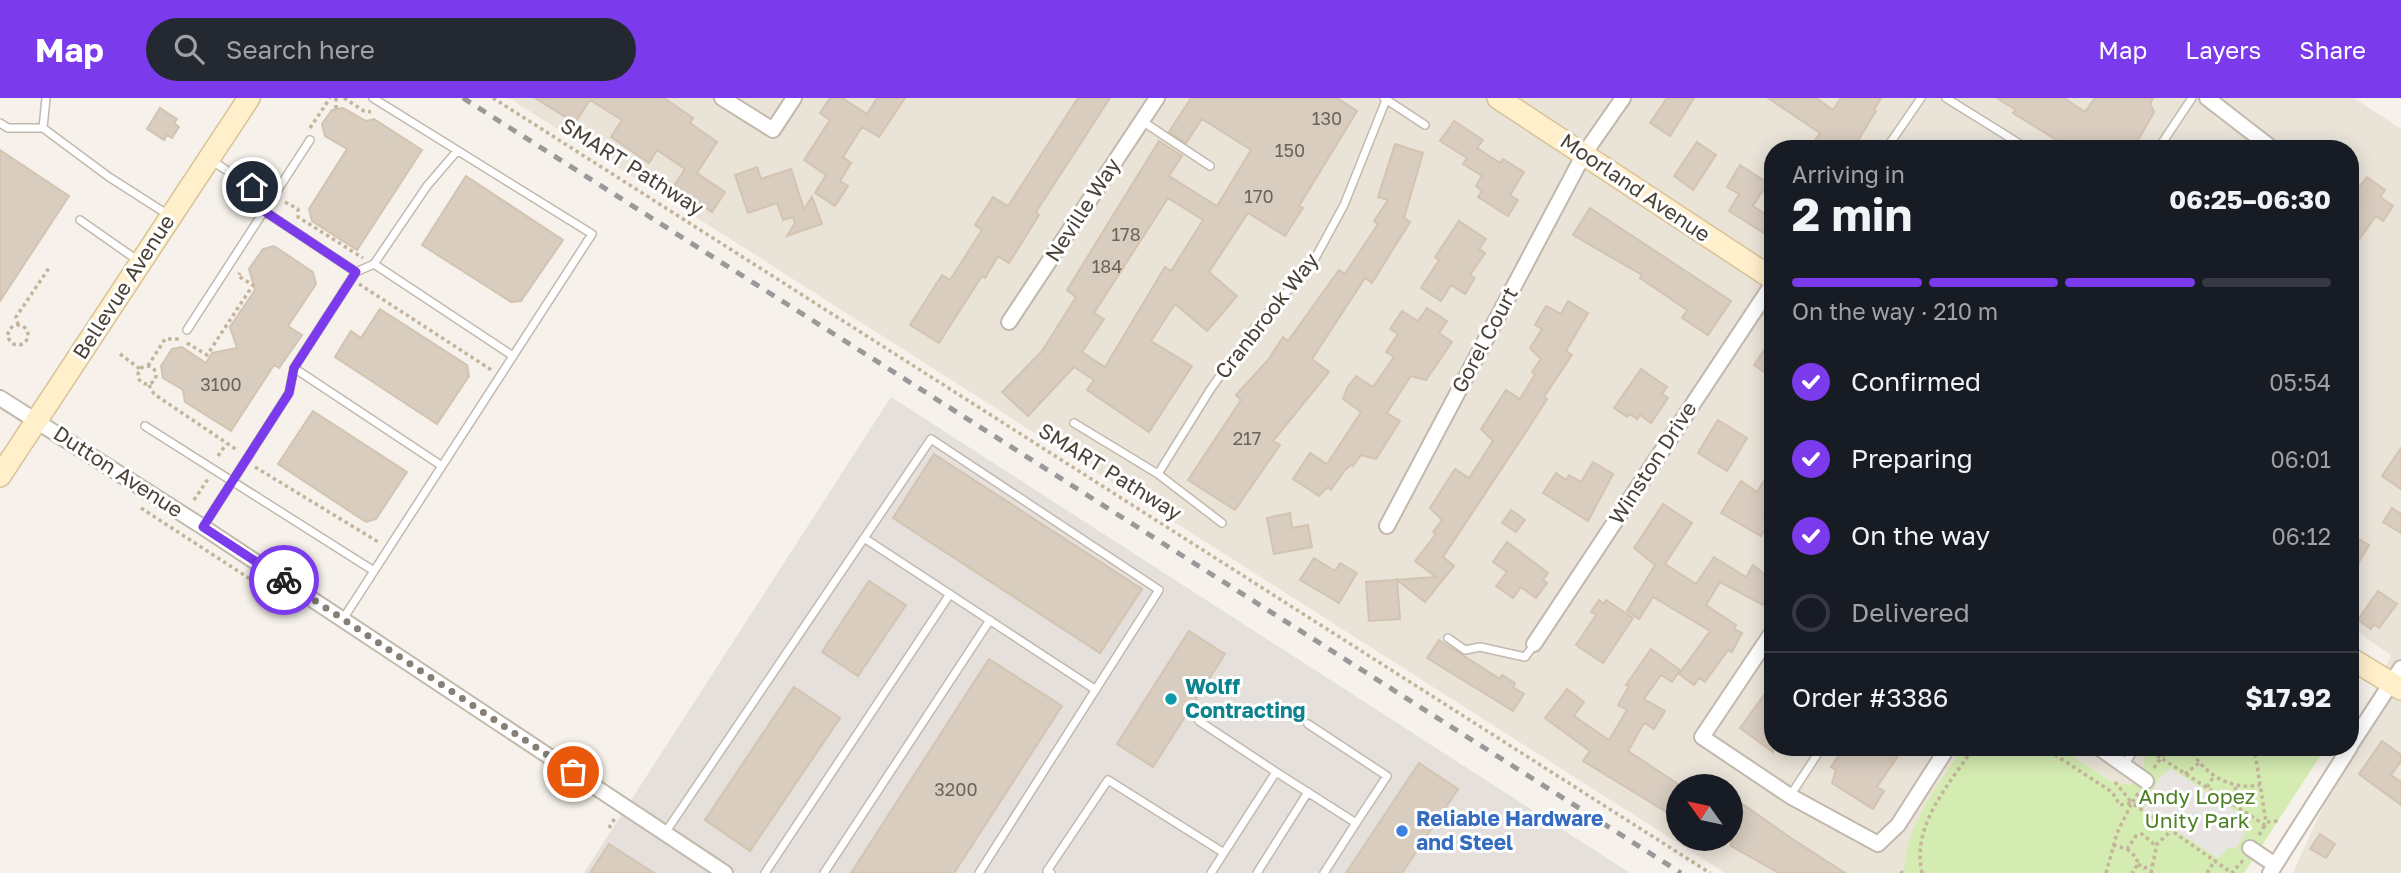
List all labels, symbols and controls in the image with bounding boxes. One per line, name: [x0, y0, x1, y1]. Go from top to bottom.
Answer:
search box: [146, 18, 636, 81]
text: Map: [35, 30, 104, 69]
icon: search: [170, 30, 208, 68]
text: Search here: [226, 34, 375, 65]
text: Map: [2098, 35, 2147, 64]
text: Layers: [2185, 35, 2261, 64]
text: Share: [2299, 35, 2366, 64]
house number: 130: [1312, 107, 1342, 129]
street label: SMART Pathway: [556, 112, 709, 221]
street label: Moorland Avenue: [1556, 127, 1715, 247]
house number: 150: [1275, 139, 1305, 161]
street label: Neville Way: [1039, 153, 1125, 266]
pin: [222, 157, 282, 217]
text: Arriving in: [1792, 160, 1905, 188]
icon: home: [233, 168, 271, 206]
text: 06:25–06:30: [2169, 184, 2331, 215]
house number: 170: [1244, 185, 1274, 207]
text: 2 min: [1792, 186, 1912, 241]
street label: Bellevue Avenue: [67, 209, 180, 364]
house number: 178: [1111, 223, 1141, 245]
street label: Cranbrook Way: [1209, 247, 1324, 384]
house number: 184: [1092, 255, 1122, 277]
street label: Gorel Court: [1445, 282, 1523, 397]
text: On the way · 210 m: [1792, 297, 1998, 325]
icon: check: [1792, 363, 1830, 401]
text: Confirmed: [1851, 366, 1981, 397]
text: 05:54: [2269, 368, 2331, 396]
house number: 3100: [200, 373, 242, 395]
street label: Winston Drive: [1603, 396, 1701, 529]
street label: SMART Pathway: [1034, 417, 1187, 526]
street label: Dutton Avenue: [49, 420, 188, 523]
house number: 217: [1233, 427, 1261, 449]
icon: check: [1792, 440, 1830, 478]
text: Preparing: [1851, 443, 1973, 474]
text: 06:01: [2271, 445, 2331, 473]
icon: check: [1792, 517, 1830, 555]
text: On the way: [1851, 520, 1990, 551]
text: 06:12: [2271, 522, 2331, 550]
courier: [249, 545, 319, 615]
icon: bike: [265, 561, 303, 599]
text: Delivered: [1851, 597, 1970, 628]
place label: Wolff Contracting: [1185, 673, 1306, 723]
text: Order #3386: [1792, 682, 1949, 713]
text: $17.92: [2245, 682, 2331, 713]
marker: Wolff Contracting: [1163, 691, 1179, 707]
pin: [543, 742, 603, 802]
icon: bag: [554, 753, 592, 791]
north arrow: [1666, 774, 1743, 850]
map controls: [1666, 774, 1743, 851]
house number: 3200: [934, 778, 978, 800]
park label: Andy Lopez Unity Park: [2138, 783, 2256, 833]
place label: Reliable Hardware and Steel: [1416, 805, 1603, 855]
marker: Reliable Hardware and Steel: [1394, 823, 1410, 839]

